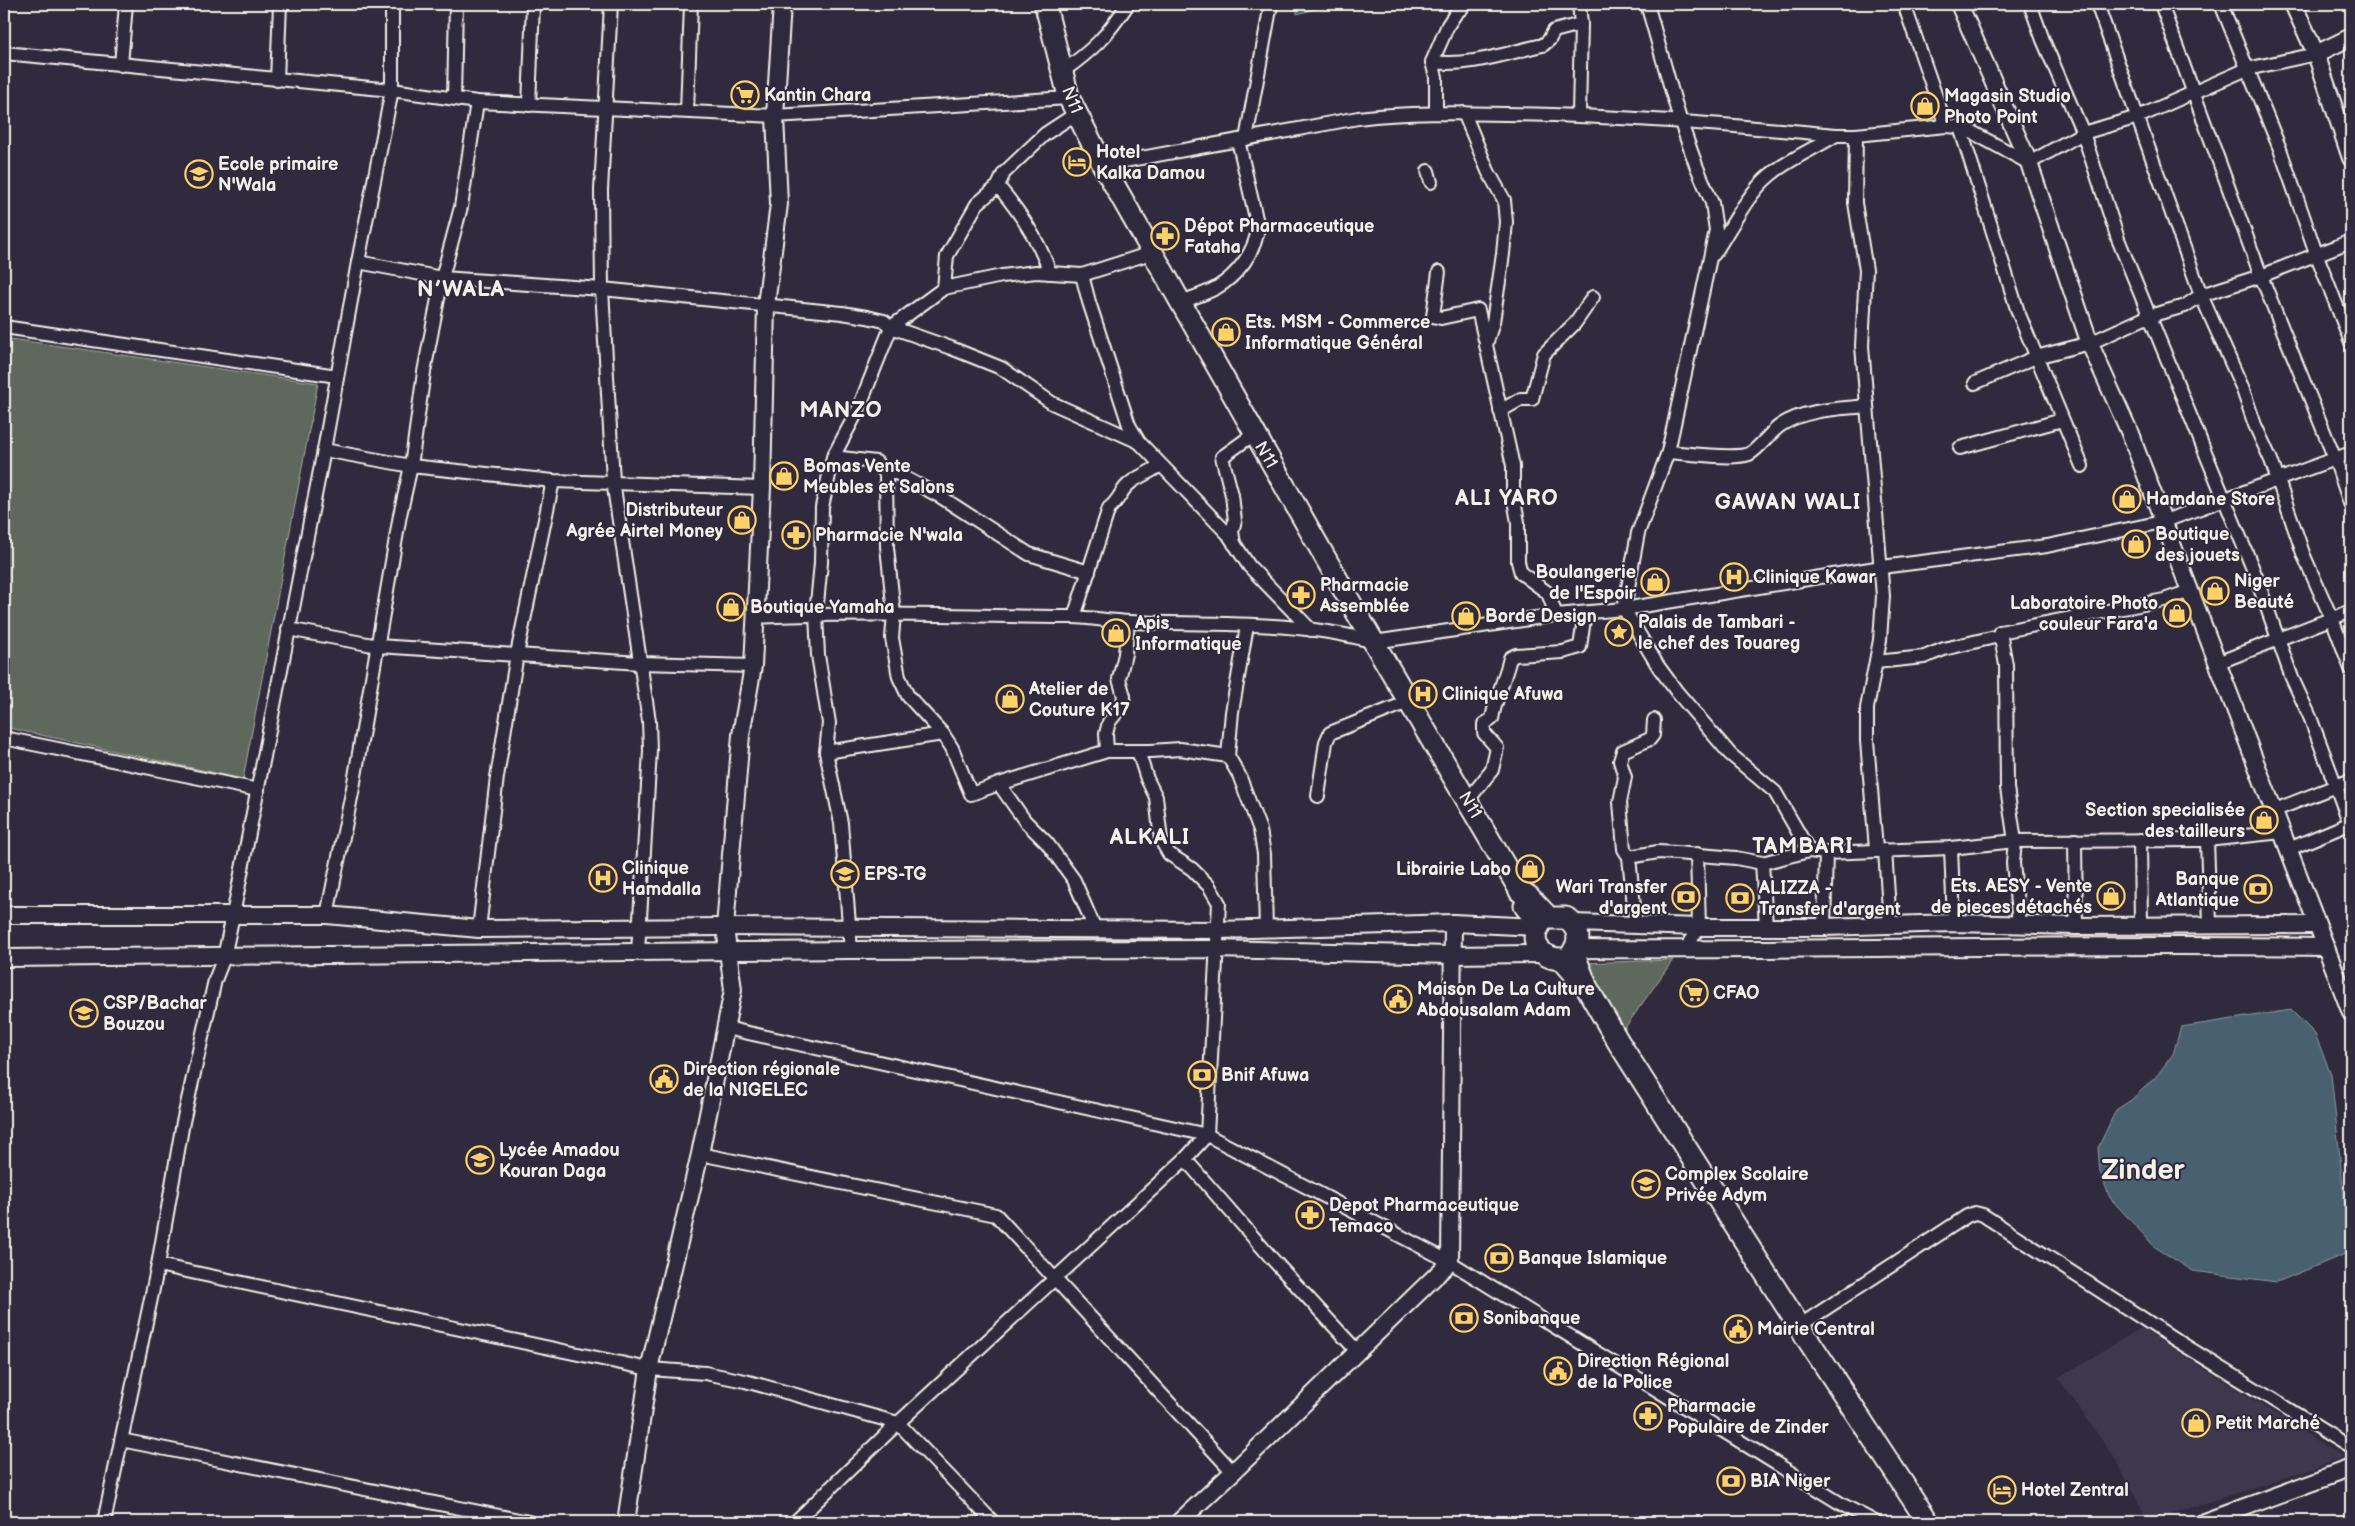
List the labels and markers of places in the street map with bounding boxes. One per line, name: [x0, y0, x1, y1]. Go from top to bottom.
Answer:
supermarket icon: Kantin Chara: [730, 80, 760, 110]
place label: Kantin Chara: [764, 85, 871, 106]
place label: Magasin Studio Photo Point: [1944, 86, 2071, 128]
shop icon: Magasin Studio Photo Point: [1910, 91, 1940, 121]
place label: Hotel Kalka Damou: [1096, 142, 1205, 184]
hotel icon: Hotel Kalka Damou: [1062, 147, 1092, 177]
place label: Ecole primaire N'Wala: [218, 154, 338, 196]
school or university icon: Ecole primaire N'Wala: [184, 159, 214, 189]
place label: Dépot Pharmaceutique Fataha: [1184, 216, 1374, 258]
pharmacy icon: Dépot Pharmaceutique Fataha: [1150, 221, 1180, 251]
place label: Ets. MSM - Commerce Informatique Général: [1245, 312, 1430, 354]
shop icon: Ets. MSM - Commerce Informatique Général: [1211, 317, 1241, 347]
place label: Bomas Vente Meubles et Salons: [803, 456, 954, 498]
shop icon: Bomas Vente Meubles et Salons: [769, 461, 799, 491]
shop icon: Hamdane Store: [2112, 484, 2142, 514]
place label: Hamdane Store: [2146, 489, 2275, 510]
place label: Distributeur Agrée Airtel Money: [565, 500, 724, 542]
shop icon: Distributeur Agrée Airtel Money: [727, 505, 757, 535]
pharmacy icon: Pharmacie N'wala: [781, 520, 811, 550]
place label: Boutique des jouets: [2155, 524, 2240, 566]
place label: Pharmacie N'wala: [815, 525, 963, 546]
shop icon: Boutique des jouets: [2121, 529, 2151, 559]
place label: Boulangerie de l'Espoir: [1536, 562, 1637, 604]
hospital icon: Clinique Kawar: [1719, 562, 1749, 592]
shop icon: Boulangerie de l'Espoir: [1640, 567, 1670, 597]
place label: Clinique Kawar: [1753, 567, 1877, 588]
place label: Niger Beauté: [2234, 571, 2294, 613]
place label: Pharmacie Assemblée: [1319, 575, 1409, 617]
shop icon: Niger Beauté: [2200, 576, 2230, 606]
pharmacy icon: Pharmacie Assemblée: [1286, 580, 1316, 610]
shop icon: Boutique Yamaha: [716, 592, 746, 622]
place label: Laboratoire Photo couleur Fara'a: [2010, 593, 2158, 635]
place label: Boutique Yamaha: [750, 597, 895, 618]
shop icon: Laboratoire Photo couleur Fara'a: [2162, 598, 2192, 628]
shop icon: Borde Design: [1451, 601, 1481, 631]
place label: Borde Design: [1485, 606, 1597, 627]
place label: Palais de Tambari - le chef des Touareg: [1638, 612, 1800, 654]
place label: Apis Informatique: [1134, 613, 1242, 655]
place icon: Palais de Tambari - le chef des Touareg: [1604, 617, 1634, 647]
shop icon: Apis Informatique: [1101, 618, 1131, 648]
place label: Atelier de Couture K17: [1028, 679, 1130, 721]
hospital icon: Clinique Afuwa: [1408, 679, 1438, 709]
shop icon: Atelier de Couture K17: [995, 684, 1025, 714]
place label: Clinique Afuwa: [1442, 684, 1563, 705]
place label: Section specialisée des tailleurs: [2085, 800, 2245, 842]
shop icon: Section specialisée des tailleurs: [2249, 805, 2279, 835]
shop icon: Librairie Labo: [1515, 854, 1545, 884]
place label: Clinique Hamdalla: [622, 858, 701, 900]
school or university icon: EPS-TG: [830, 859, 860, 889]
place label: Librairie Labo: [1396, 859, 1511, 880]
hospital icon: Clinique Hamdalla: [588, 863, 618, 893]
place label: EPS-TG: [864, 864, 927, 885]
place label: Banque Atlantique: [2155, 869, 2239, 911]
bank icon: Banque Atlantique: [2243, 874, 2273, 904]
place label: Ets. AESY - Vente de pieces détachés: [1931, 876, 2092, 918]
place label: Wari Transfer d'argent: [1556, 877, 1668, 919]
place label: ALIZZA - Transfer d'argent: [1758, 878, 1901, 920]
shop icon: Ets. AESY - Vente de pieces détachés: [2096, 881, 2126, 911]
bank icon: Wari Transfer d'argent: [1671, 882, 1701, 912]
bank icon: ALIZZA - Transfer d'argent: [1725, 883, 1755, 913]
supermarket icon: CFAO: [1679, 978, 1709, 1008]
place label: Maison De La Culture Abdousalam Adam: [1416, 979, 1595, 1021]
place label: CFAO: [1713, 983, 1759, 1004]
public building icon: Maison De La Culture Abdousalam Adam: [1383, 984, 1413, 1014]
place label: CSP/Bachar Bouzou: [103, 993, 208, 1035]
school or university icon: CSP/Bachar Bouzou: [69, 998, 99, 1028]
place label: Direction régionale de la NIGELEC: [683, 1059, 840, 1101]
bank icon: Bnif Afuwa: [1187, 1060, 1217, 1090]
public building icon: Direction régionale de la NIGELEC: [649, 1064, 679, 1094]
place label: Bnif Afuwa: [1221, 1065, 1309, 1086]
place label: Lycée Amadou Kouran Daga: [499, 1140, 620, 1182]
school or university icon: Lycée Amadou Kouran Daga: [465, 1145, 495, 1175]
place label: Complex Scolaire Privée Adym: [1665, 1164, 1809, 1206]
school or university icon: Complex Scolaire Privée Adym: [1631, 1169, 1661, 1199]
place label: Depot Pharmaceutique Temaco: [1329, 1195, 1519, 1237]
pharmacy icon: Depot Pharmaceutique Temaco: [1295, 1200, 1325, 1230]
bank icon: Banque Islamique: [1484, 1243, 1514, 1273]
place label: Banque Islamique: [1518, 1248, 1667, 1269]
bank icon: Sonibanque: [1449, 1303, 1479, 1333]
place label: Sonibanque: [1483, 1308, 1580, 1329]
public building icon: Mairie Central: [1723, 1314, 1753, 1344]
place label: Mairie Central: [1757, 1319, 1875, 1340]
place label: Direction Régional de la Police: [1577, 1351, 1729, 1393]
public building icon: Direction Régional de la Police: [1543, 1356, 1573, 1386]
place label: Pharmacie Populaire de Zinder: [1667, 1396, 1829, 1438]
pharmacy icon: Pharmacie Populaire de Zinder: [1633, 1401, 1663, 1431]
shop icon: Petit Marché: [2181, 1408, 2211, 1438]
place label: Petit Marché: [2215, 1413, 2320, 1434]
bank icon: BIA Niger: [1716, 1466, 1746, 1496]
place label: BIA Niger: [1750, 1471, 1831, 1492]
hotel icon: Hotel Zentral: [1987, 1475, 2017, 1505]
place label: Hotel Zentral: [2021, 1480, 2129, 1501]

